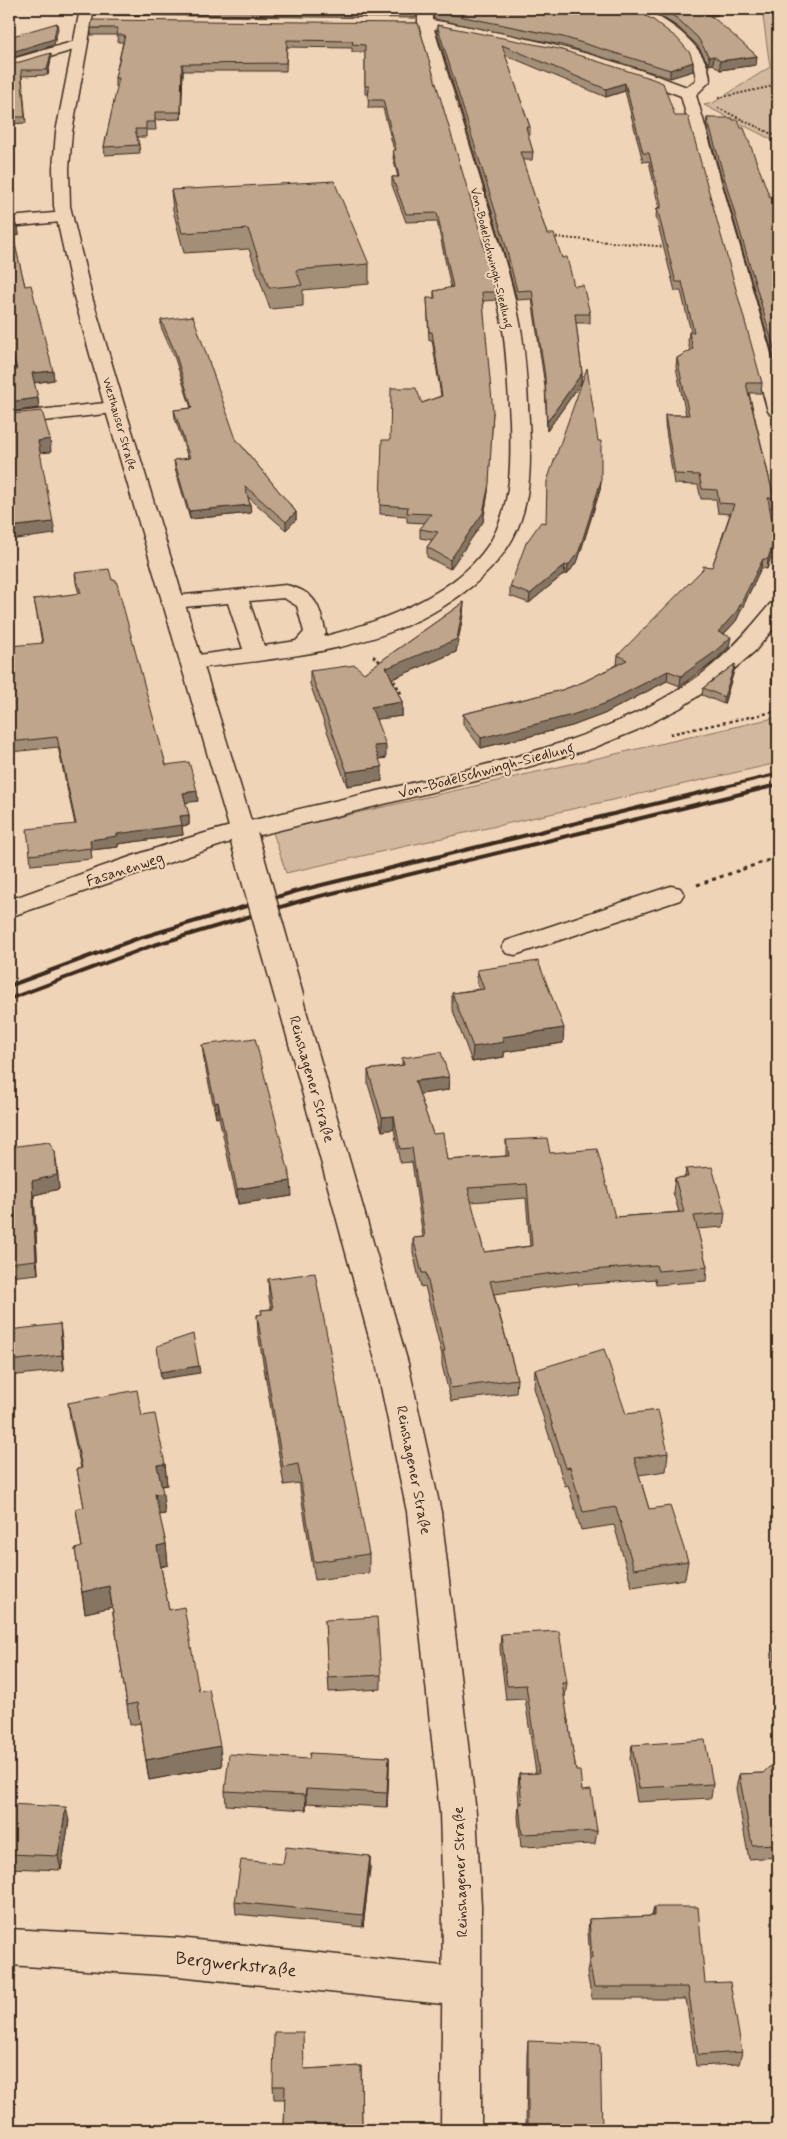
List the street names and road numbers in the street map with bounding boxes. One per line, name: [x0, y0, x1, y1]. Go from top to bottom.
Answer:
street label: Von-Bodelschwingh-Siedlung: [465, 186, 516, 331]
street label: Westhauser Straße: [98, 376, 140, 473]
street label: Von-Bodelschwingh-Siedlung: [396, 738, 577, 805]
street label: Fasanenweg: [84, 848, 167, 893]
street label: Reinshagener Straße: [283, 1014, 339, 1145]
street label: Reinshagener Straße: [391, 1404, 435, 1536]
street label: Reinshagener Straße: [449, 1806, 473, 1938]
street label: Bergwerkstraße: [174, 1947, 298, 1984]

